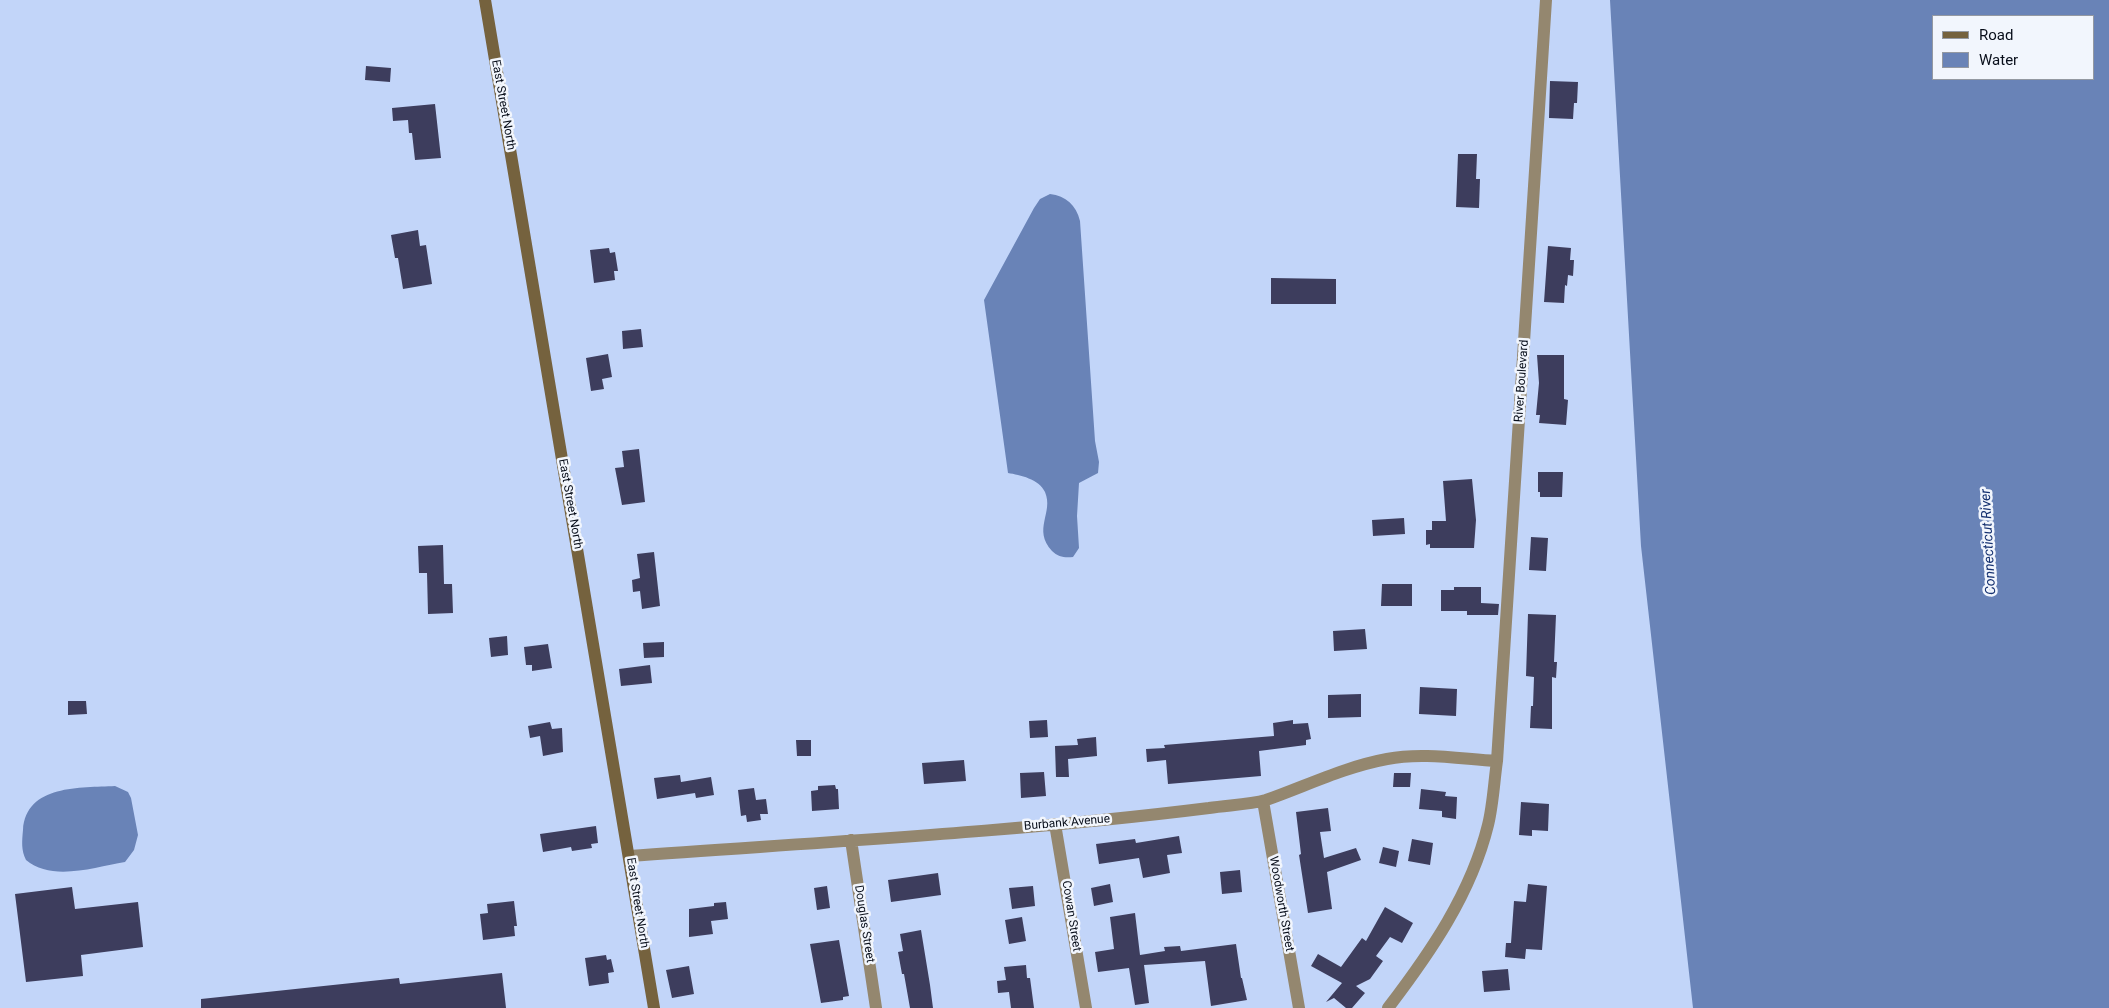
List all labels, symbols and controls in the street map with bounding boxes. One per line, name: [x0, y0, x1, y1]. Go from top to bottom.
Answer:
legend: [1932, 15, 2094, 80]
text: Road: [1979, 26, 2013, 44]
text: Water: [1979, 51, 2018, 69]
street label: East Street North: [488, 59, 518, 151]
street label: River Boulevard: [1512, 339, 1532, 423]
street label: East Street North: [555, 458, 585, 550]
water label: Connecticut River: [1978, 489, 2000, 595]
street label: Burbank Avenue: [1023, 812, 1111, 834]
street label: Woodworth Street: [1266, 855, 1296, 953]
street label: East Street North: [623, 857, 651, 949]
street label: Cowan Street: [1058, 880, 1084, 952]
street label: Douglas Street: [851, 884, 877, 964]

